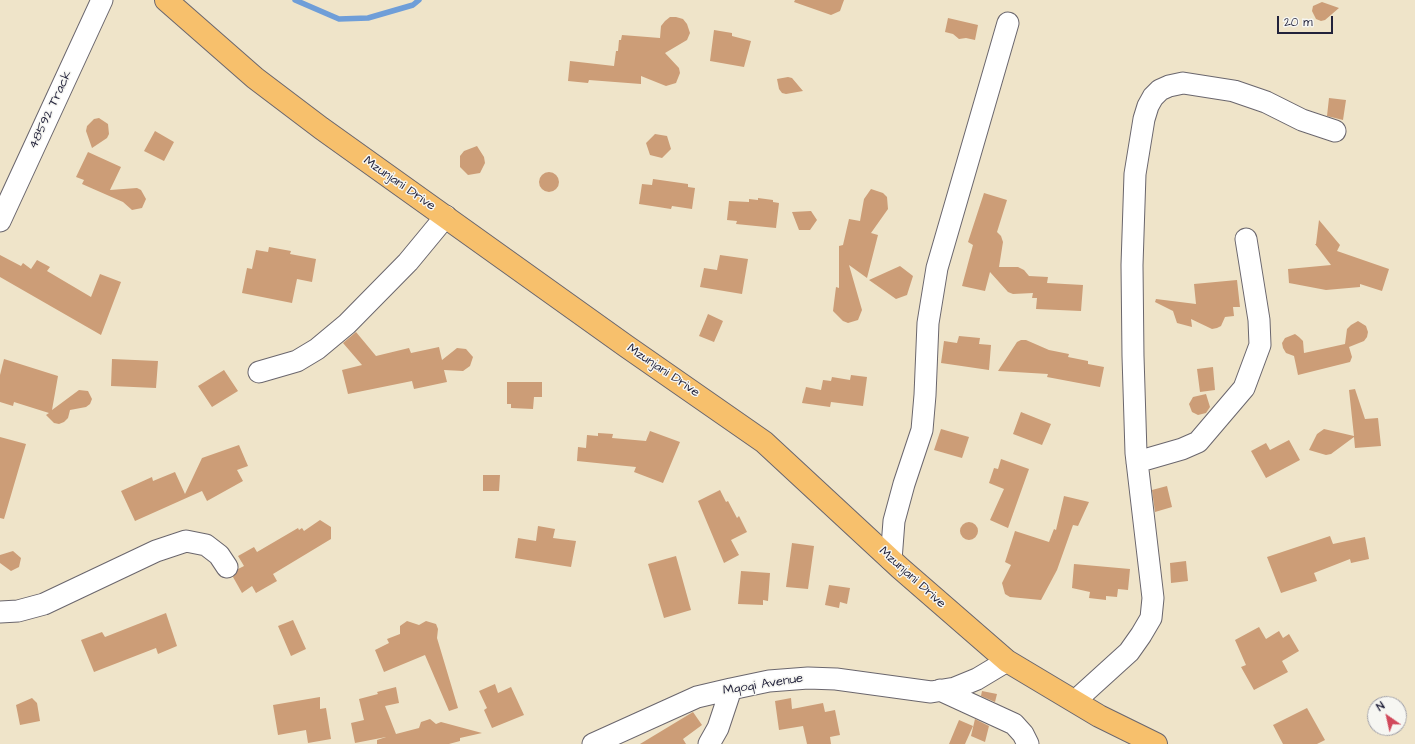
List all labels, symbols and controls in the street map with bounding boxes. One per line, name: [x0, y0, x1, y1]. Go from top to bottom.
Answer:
scale bar: [1279, 8, 1335, 34]
text: 20 m: [1284, 14, 1313, 31]
street label: 48592 Track: [26, 68, 76, 152]
street label: Mzunjani Drive: [360, 153, 438, 215]
street label: Mzunjani Drive: [624, 341, 702, 401]
street label: Mzunjani Drive: [875, 544, 949, 612]
street label: Mqoqi Avenue: [722, 671, 804, 699]
north arrow: [1367, 696, 1407, 736]
text: N: [1374, 698, 1388, 715]

